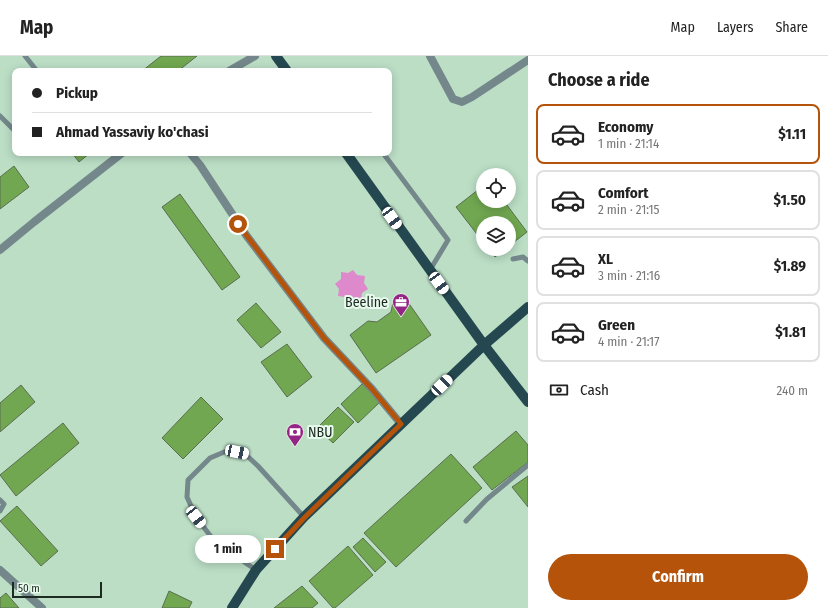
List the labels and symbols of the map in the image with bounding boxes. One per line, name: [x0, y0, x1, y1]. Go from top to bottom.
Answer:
car: [380, 205, 404, 231]
route start: [229, 215, 247, 233]
car: [427, 270, 451, 296]
office icon: Beeline: [391, 292, 411, 317]
place label: Beeline: [345, 294, 388, 311]
car: [429, 372, 455, 398]
bank icon: NBU: [285, 422, 305, 447]
place label: NBU: [308, 424, 332, 441]
car: [224, 444, 250, 460]
car: [184, 504, 208, 530]
callout: 1 min: [195, 535, 261, 563]
route end: [266, 540, 284, 558]
scale bar: [12, 580, 102, 599]

